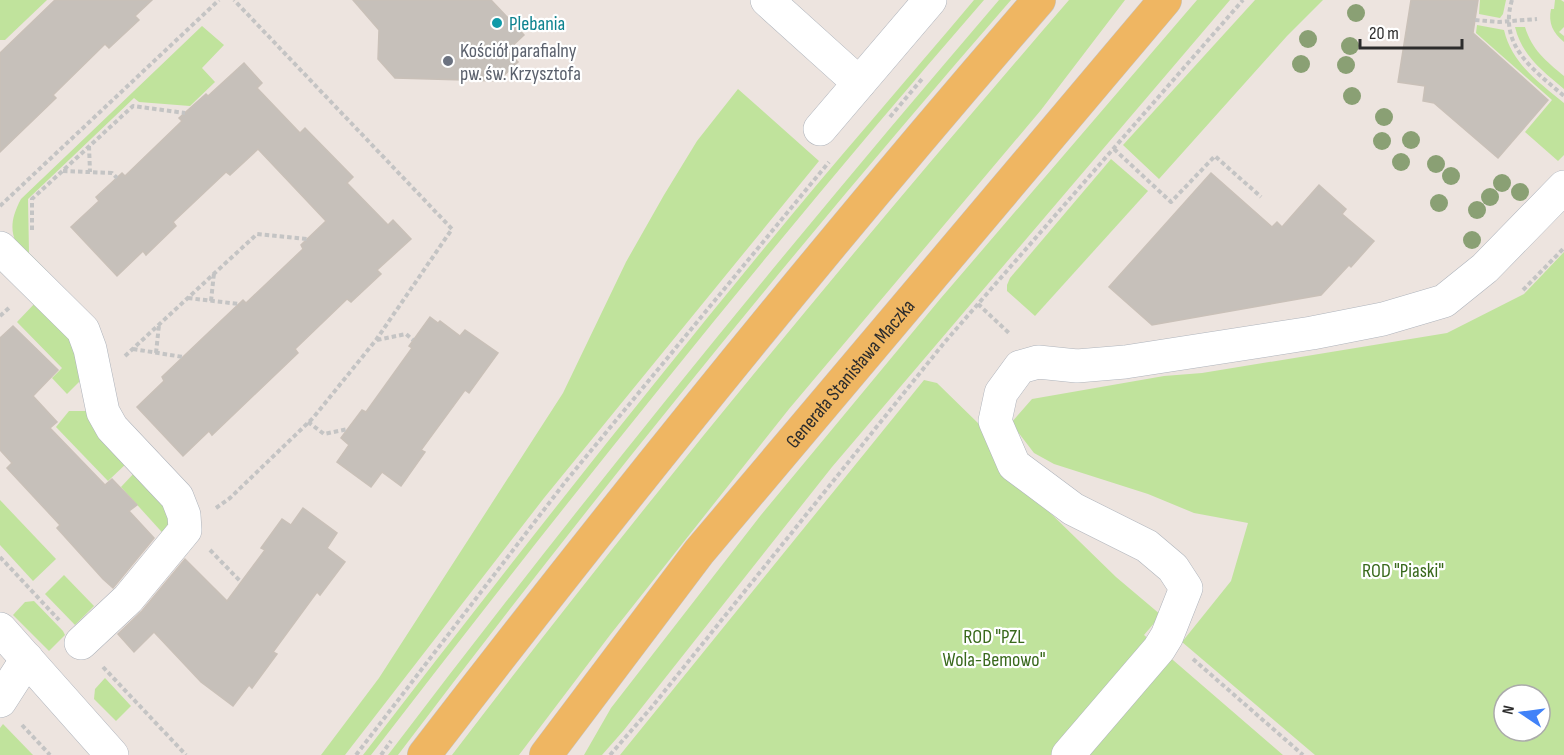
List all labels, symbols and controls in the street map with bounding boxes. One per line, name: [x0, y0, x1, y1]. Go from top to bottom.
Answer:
place label: Plebania: [509, 12, 565, 36]
scale bar: [1360, 12, 1462, 50]
marker: Plebania: [490, 16, 504, 30]
text: 20 m: [1369, 23, 1399, 44]
place label: Kościół parafialny pw. św. Krzysztofa: [460, 39, 581, 86]
marker: Kościół parafialny pw. św. Krzysztofa: [441, 54, 455, 68]
street label: Generała Stanisława Maczka: [781, 295, 920, 453]
park label: ROD "Piaski": [1362, 559, 1444, 583]
park label: ROD "PZL Wola-Bemowo": [942, 625, 1046, 672]
north arrow: [1492, 683, 1552, 743]
text: N: [1499, 704, 1519, 716]

